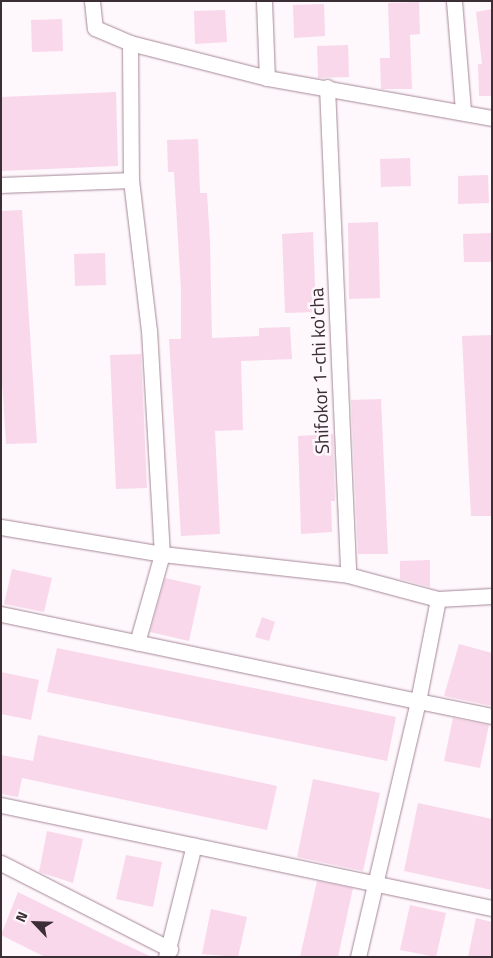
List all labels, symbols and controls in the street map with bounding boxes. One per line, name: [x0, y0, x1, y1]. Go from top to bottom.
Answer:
street label: Shifokor 1-chi ko'cha: [305, 287, 333, 455]
north arrow: [10, 898, 60, 948]
text: N: [9, 908, 32, 925]

